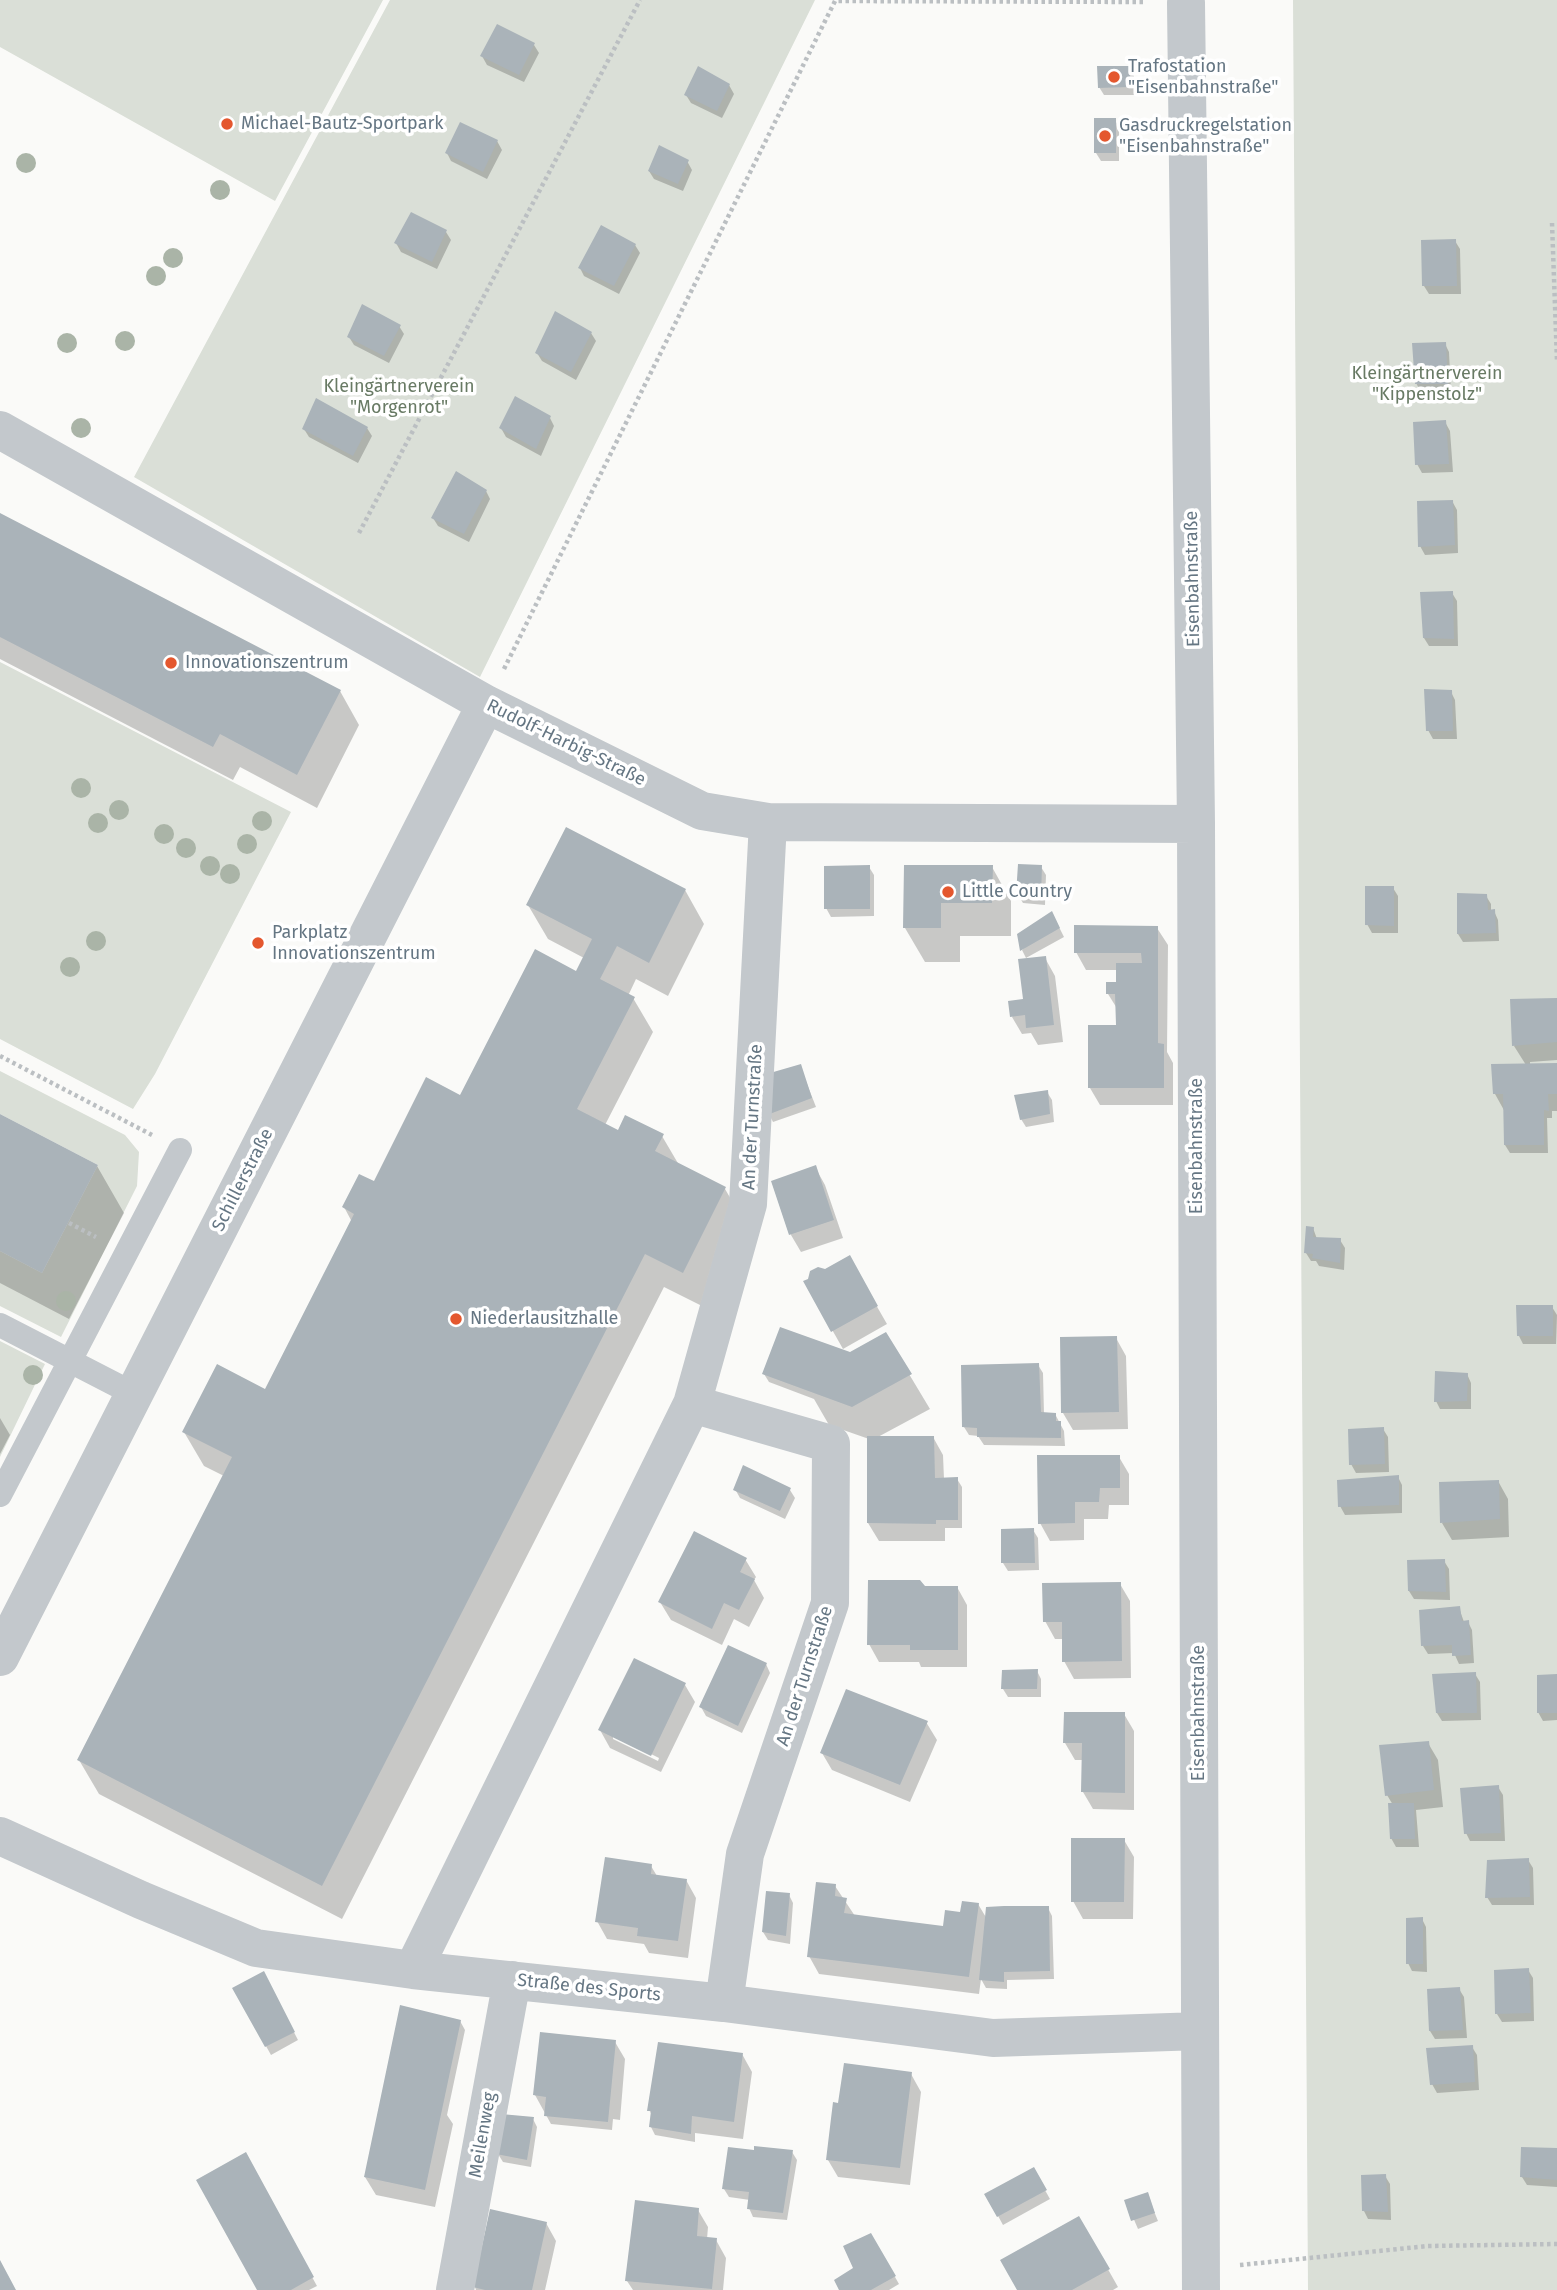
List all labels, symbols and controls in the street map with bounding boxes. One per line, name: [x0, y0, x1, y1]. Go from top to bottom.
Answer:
place label: Trafostation "Eisenbahnstraße": [1128, 56, 1279, 98]
marker: Trafostation "Eisenbahnstraße": [1106, 69, 1122, 85]
place label: Michael-Bautz-Sportpark: [241, 113, 444, 135]
place label: Gasdruckregelstation "Eisenbahnstraße": [1119, 115, 1292, 158]
marker: Michael-Bautz-Sportpark: [219, 116, 235, 132]
marker: Gasdruckregelstation "Eisenbahnstraße": [1097, 128, 1113, 144]
park label: Kleingärtnerverein "Kippenstolz": [1351, 363, 1503, 406]
park label: Kleingärtnerverein "Morgenrot": [323, 376, 475, 418]
street label: Eisenbahnstraße: [1181, 511, 1205, 647]
place label: Innovationszentrum: [185, 652, 349, 674]
marker: Innovationszentrum: [163, 655, 179, 671]
street label: Rudolf-Harbig-Straße: [483, 695, 649, 791]
place label: Little Country: [962, 881, 1072, 903]
marker: Little Country: [940, 884, 956, 900]
place label: Parkplatz Innovationszentrum: [272, 922, 436, 964]
marker: Parkplatz Innovationszentrum: [250, 935, 266, 951]
street label: An der Turnstraße: [738, 1044, 768, 1190]
street label: Eisenbahnstraße: [1186, 1078, 1208, 1214]
street label: Schillerstraße: [208, 1125, 278, 1235]
place label: Niederlausitzhalle: [470, 1308, 618, 1330]
marker: Niederlausitzhalle: [448, 1311, 464, 1327]
street label: An der Turnstraße: [772, 1603, 838, 1749]
street label: Eisenbahnstraße: [1188, 1645, 1210, 1781]
street label: Straße des Sports: [516, 1970, 662, 2006]
street label: Meilenweg: [465, 2091, 501, 2179]

